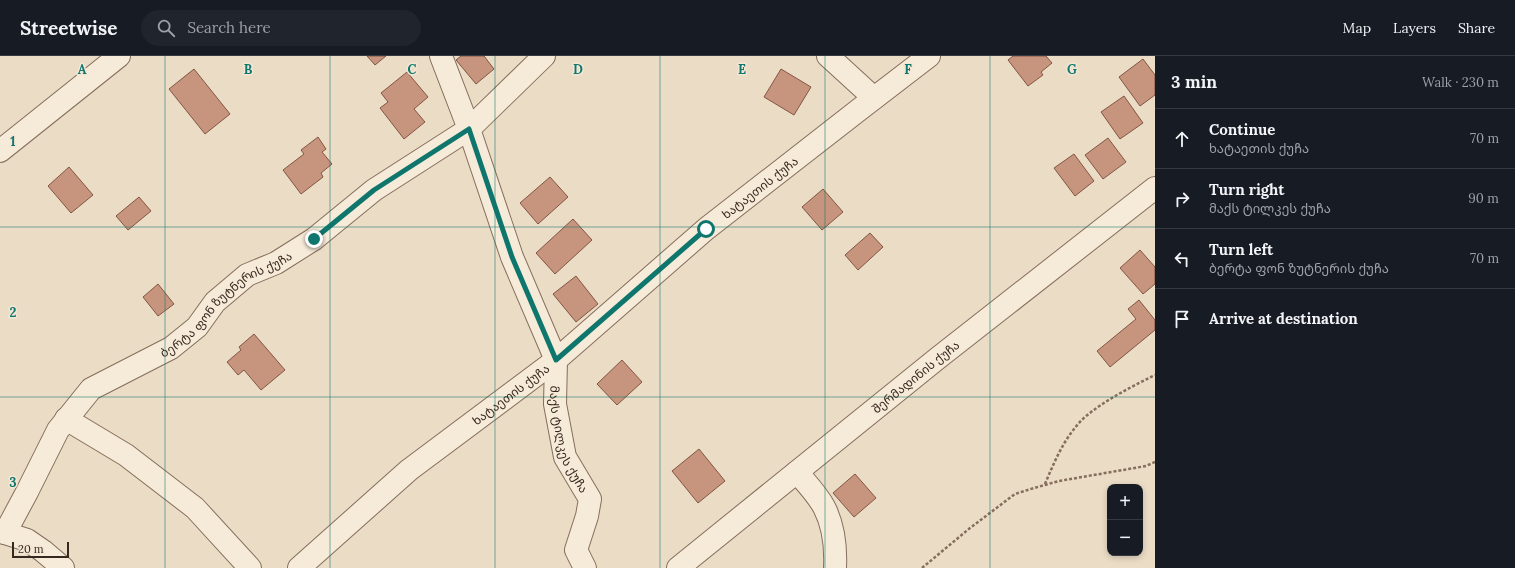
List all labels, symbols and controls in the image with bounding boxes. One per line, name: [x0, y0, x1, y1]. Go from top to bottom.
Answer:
search box: [141, 10, 421, 46]
text: Streetwise: [20, 16, 117, 40]
icon: search: [155, 17, 177, 39]
text: Search here: [187, 18, 271, 37]
text: Map: [1343, 19, 1371, 37]
text: Layers: [1393, 19, 1436, 37]
text: Share: [1458, 19, 1495, 37]
text: A: [78, 61, 87, 78]
text: B: [244, 61, 253, 78]
text: C: [408, 61, 417, 78]
text: D: [573, 61, 583, 78]
text: E: [738, 61, 746, 78]
text: F: [904, 61, 912, 78]
text: G: [1067, 61, 1077, 78]
text: 3 min: [1171, 71, 1217, 93]
text: Walk · 230 m: [1422, 74, 1499, 91]
text: Continue: [1209, 120, 1275, 139]
icon: ahead: [1171, 128, 1193, 150]
text: 70 m: [1470, 130, 1499, 147]
text: 1: [10, 133, 16, 150]
text: ხატაეთის ქუჩა: [1209, 140, 1309, 157]
street label: ხატაეთის ქუჩა: [719, 153, 801, 222]
text: Turn right: [1209, 180, 1285, 199]
icon: right: [1171, 188, 1193, 210]
text: 90 m: [1468, 190, 1499, 207]
text: მაქს ტილკეს ქუჩა: [1209, 200, 1331, 217]
route start: [697, 220, 715, 238]
route end: [305, 230, 323, 248]
text: Turn left: [1209, 240, 1273, 259]
street label: ბერტა ფონ ზუტნერის ქუჩა: [157, 248, 294, 360]
icon: left: [1171, 248, 1193, 270]
text: 70 m: [1470, 250, 1499, 267]
text: ბერტა ფონ ზუტნერის ქუჩა: [1209, 260, 1389, 277]
text: 2: [10, 304, 17, 321]
icon: arrive: [1171, 308, 1193, 330]
text: Arrive at destination: [1209, 309, 1358, 328]
street label: შერმადინის ქუჩა: [869, 337, 962, 416]
street label: ხატაეთის ქუჩა: [469, 360, 552, 428]
street label: მაქს ტილკეს ქუჩა: [547, 385, 592, 495]
text: 3: [9, 474, 17, 491]
map controls: [1107, 484, 1143, 556]
button: +: [1107, 484, 1143, 520]
button: −: [1107, 520, 1143, 556]
scale bar: [12, 540, 69, 559]
text: 20 m: [18, 542, 43, 556]

